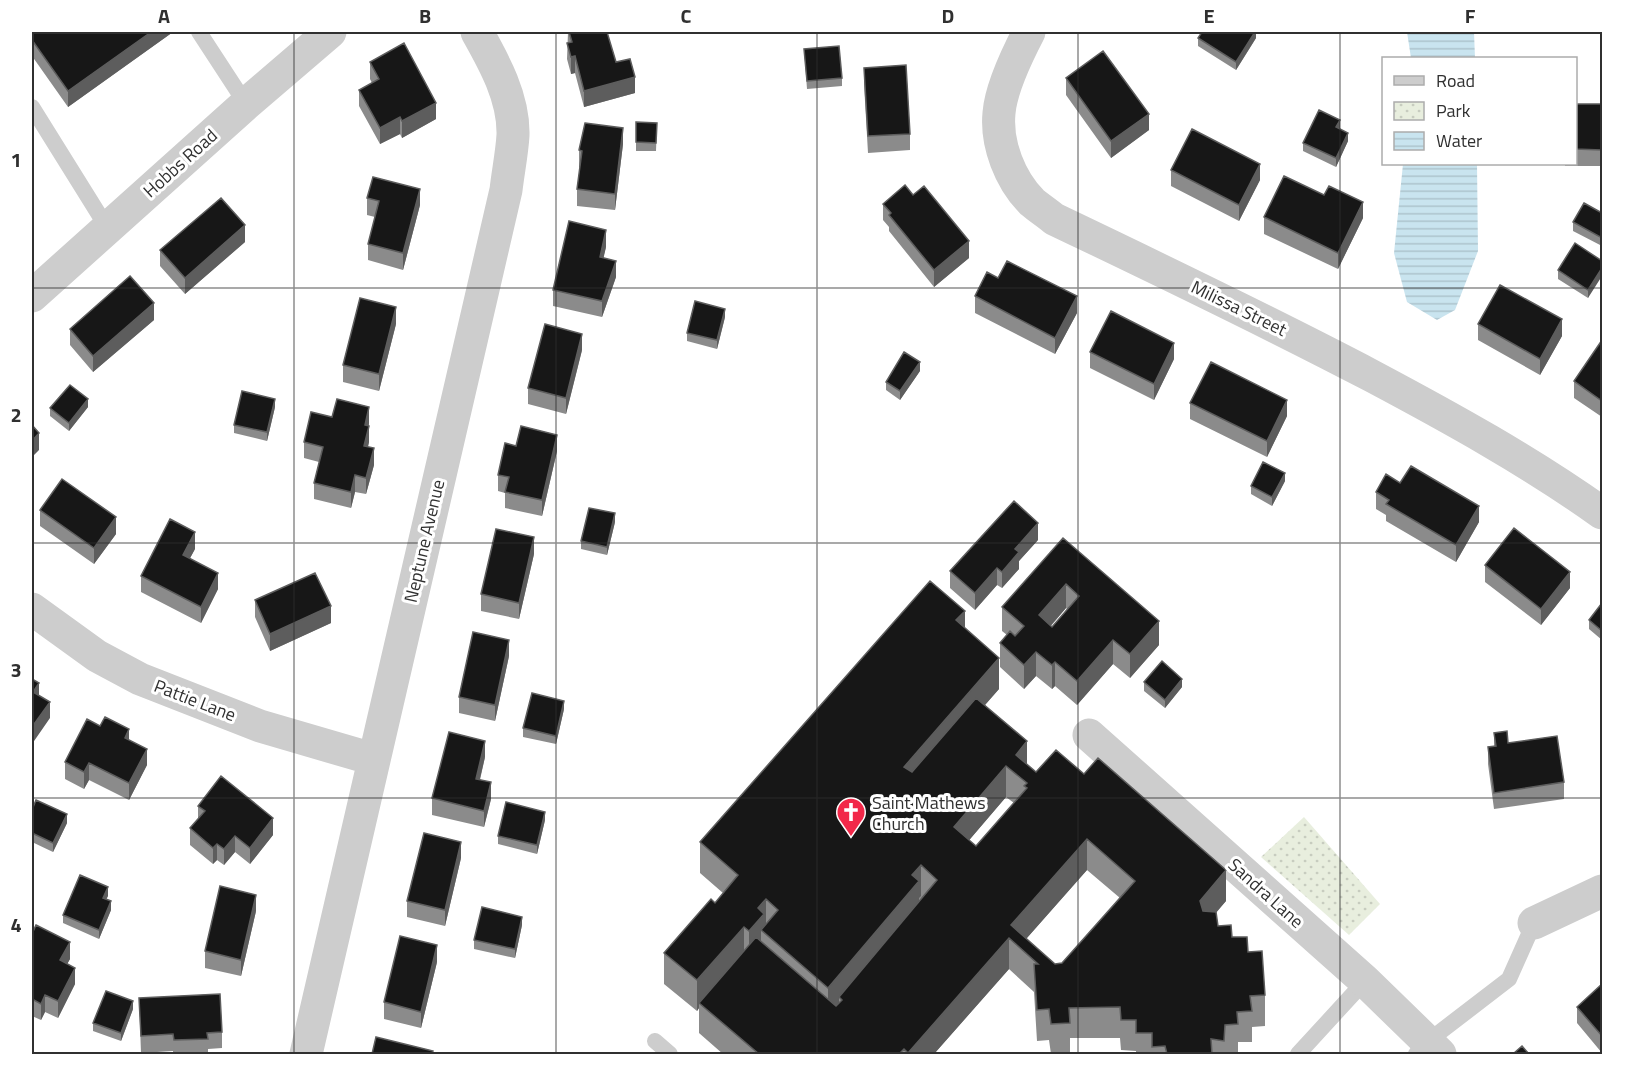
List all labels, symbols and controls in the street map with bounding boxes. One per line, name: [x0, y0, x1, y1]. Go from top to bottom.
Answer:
text: A: [158, 0, 170, 31]
text: B: [419, 0, 431, 31]
text: C: [681, 0, 692, 31]
text: D: [942, 0, 954, 31]
text: E: [1203, 0, 1215, 31]
text: F: [1465, 0, 1476, 31]
legend: [1382, 57, 1577, 165]
text: Road: [1436, 67, 1475, 94]
text: Park: [1436, 97, 1471, 124]
street label: Hobbs Road: [137, 122, 223, 204]
text: Water: [1436, 127, 1482, 154]
text: 1: [10, 144, 22, 175]
street label: Milissa Street: [1187, 273, 1292, 343]
text: 2: [10, 399, 22, 430]
street label: Neptune Avenue: [397, 477, 451, 605]
text: 3: [10, 654, 22, 685]
street label: Pattie Lane: [150, 672, 240, 728]
place label: Saint Mathews Church: [872, 789, 986, 837]
church icon: Saint Mathews Church: [835, 796, 867, 838]
street label: Sandra Lane: [1222, 852, 1310, 934]
text: 4: [10, 909, 22, 940]

